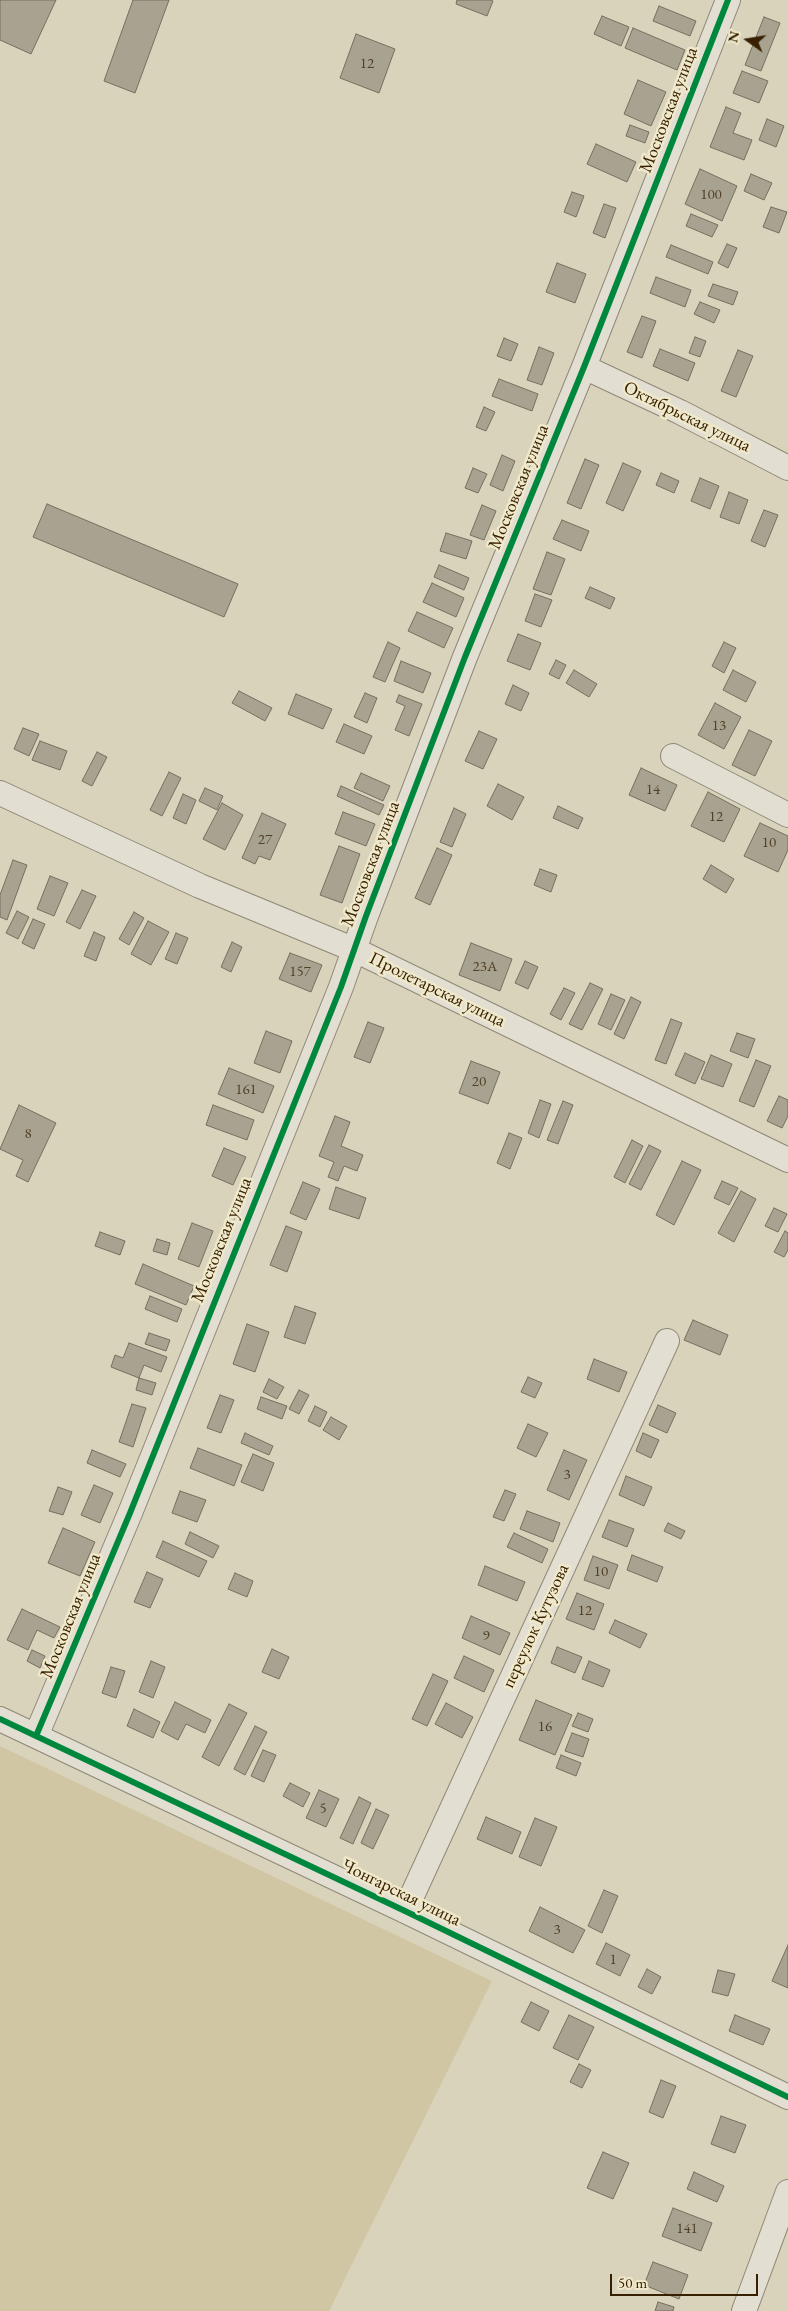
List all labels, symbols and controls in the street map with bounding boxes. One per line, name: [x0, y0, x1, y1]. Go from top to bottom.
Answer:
north arrow: [723, 15, 773, 65]
text: N: [723, 29, 743, 44]
street label: Московская улица: [635, 44, 703, 176]
house number: 12: [360, 55, 374, 73]
house number: 100: [700, 186, 722, 204]
street label: Октябрьская улица: [620, 377, 754, 457]
street label: Московская улица: [484, 421, 554, 553]
house number: 13: [712, 717, 726, 735]
house number: 14: [646, 781, 660, 799]
street label: Московская улица: [337, 798, 405, 930]
house number: 12: [709, 808, 723, 826]
house number: 27: [258, 831, 272, 849]
house number: 10: [762, 834, 776, 852]
street label: Пролетарская улица: [366, 948, 508, 1032]
house number: 23А: [473, 958, 497, 976]
house number: 157: [289, 963, 311, 981]
house number: 20: [472, 1073, 486, 1091]
house number: 161: [235, 1081, 257, 1099]
house number: 8: [24, 1125, 32, 1143]
street label: Московская улица: [187, 1174, 257, 1306]
house number: 3: [563, 1466, 571, 1484]
street label: Московская улица: [36, 1550, 106, 1682]
street label: переулок Кутузова: [498, 1561, 574, 1691]
house number: 10: [594, 1563, 608, 1581]
house number: 12: [578, 1602, 592, 1620]
house number: 9: [482, 1627, 490, 1645]
house number: 16: [538, 1718, 552, 1736]
house number: 5: [319, 1800, 327, 1818]
street label: Чонгарская улица: [338, 1855, 464, 1931]
house number: 3: [553, 1921, 561, 1939]
house number: 1: [609, 1951, 617, 1969]
house number: 141: [676, 2220, 698, 2238]
scale bar: [613, 2264, 760, 2296]
text: 50 m: [618, 2273, 647, 2292]

